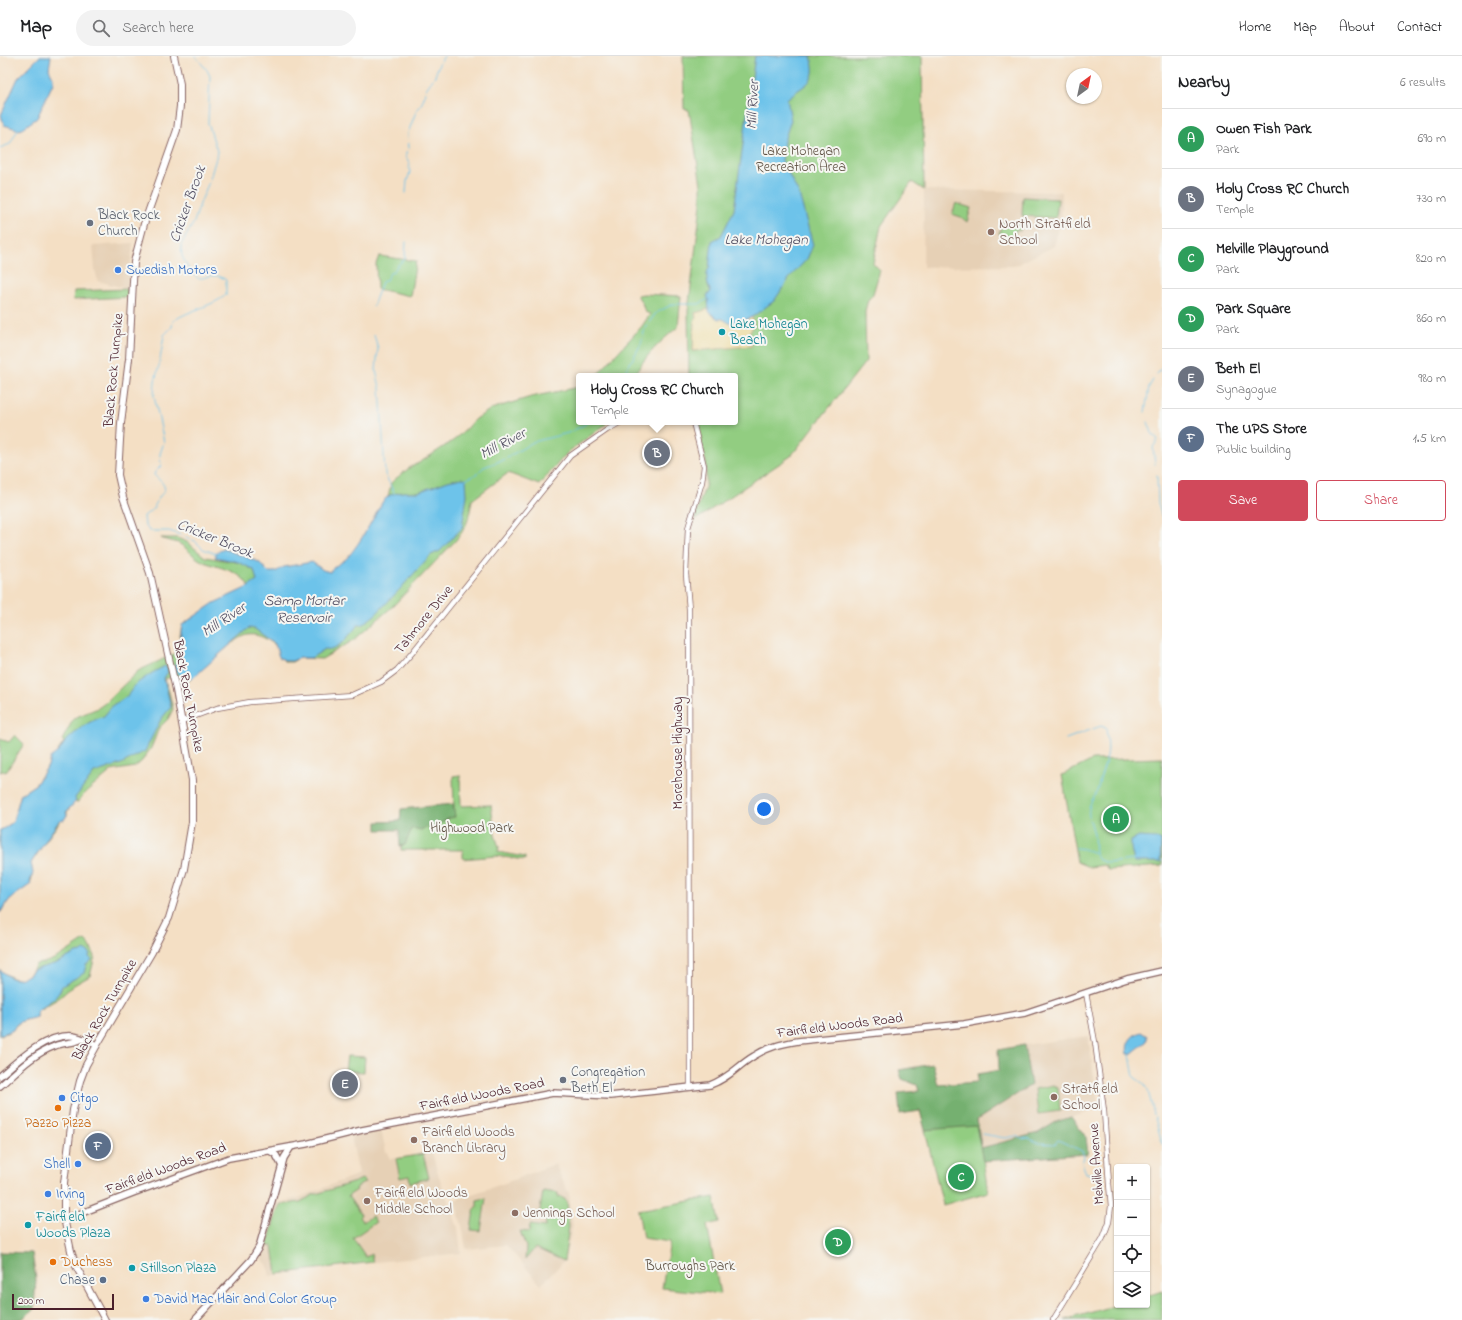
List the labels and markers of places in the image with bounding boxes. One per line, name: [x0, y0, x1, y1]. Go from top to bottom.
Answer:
place label: Black Rock Church: [97, 205, 161, 242]
place label: North Stratfield School: [999, 214, 1091, 251]
marker: Black Rock Church: [85, 218, 95, 228]
marker: North Stratfield School: [986, 227, 996, 237]
place label: Swedish Motors: [126, 260, 217, 281]
marker: Swedish Motors: [113, 265, 123, 275]
place label: Lake Mohegan Beach: [729, 314, 808, 351]
marker: Lake Mohegan Beach: [717, 327, 727, 337]
pin: B: [644, 438, 670, 468]
pin: A: [1103, 804, 1129, 834]
place label: Congregation Beth El: [570, 1062, 645, 1099]
pin: E: [332, 1069, 358, 1099]
marker: Congregation Beth El: [558, 1075, 568, 1085]
place label: Stratfield School: [1062, 1079, 1118, 1116]
place label: Citgo: [70, 1088, 99, 1110]
marker: Stratfield School: [1049, 1092, 1059, 1102]
marker: Citgo: [57, 1093, 67, 1103]
marker: Pazzo Pizza: [53, 1103, 63, 1113]
place label: Pazzo Pizza: [25, 1113, 91, 1134]
place label: Fairfield Woods Branch Library: [421, 1122, 515, 1160]
pin: F: [85, 1131, 111, 1161]
marker: Fairfield Woods Branch Library: [409, 1135, 419, 1145]
place label: Shell: [43, 1154, 70, 1175]
marker: Shell: [73, 1159, 83, 1169]
pin: C: [948, 1162, 974, 1192]
place label: Fairfield Woods Middle School: [374, 1183, 468, 1220]
place label: Irving: [56, 1184, 85, 1206]
marker: Irving: [43, 1189, 53, 1199]
marker: Fairfield Woods Middle School: [362, 1196, 372, 1206]
place label: Jennings School: [523, 1203, 615, 1225]
place label: Fairfield Woods Plaza: [35, 1207, 111, 1244]
marker: Jennings School: [510, 1208, 520, 1218]
marker: Fairfield Woods Plaza: [23, 1220, 33, 1230]
pin: D: [825, 1227, 851, 1257]
place label: Duchess: [60, 1252, 113, 1273]
marker: Duchess: [48, 1257, 58, 1267]
place label: Stillson Plaza: [140, 1258, 216, 1279]
marker: Stillson Plaza: [127, 1263, 137, 1273]
place label: Chase: [60, 1270, 96, 1291]
marker: Chase: [98, 1275, 108, 1285]
place label: David Mac Hair and Color Group: [153, 1289, 337, 1310]
marker: David Mac Hair and Color Group: [141, 1294, 151, 1304]

